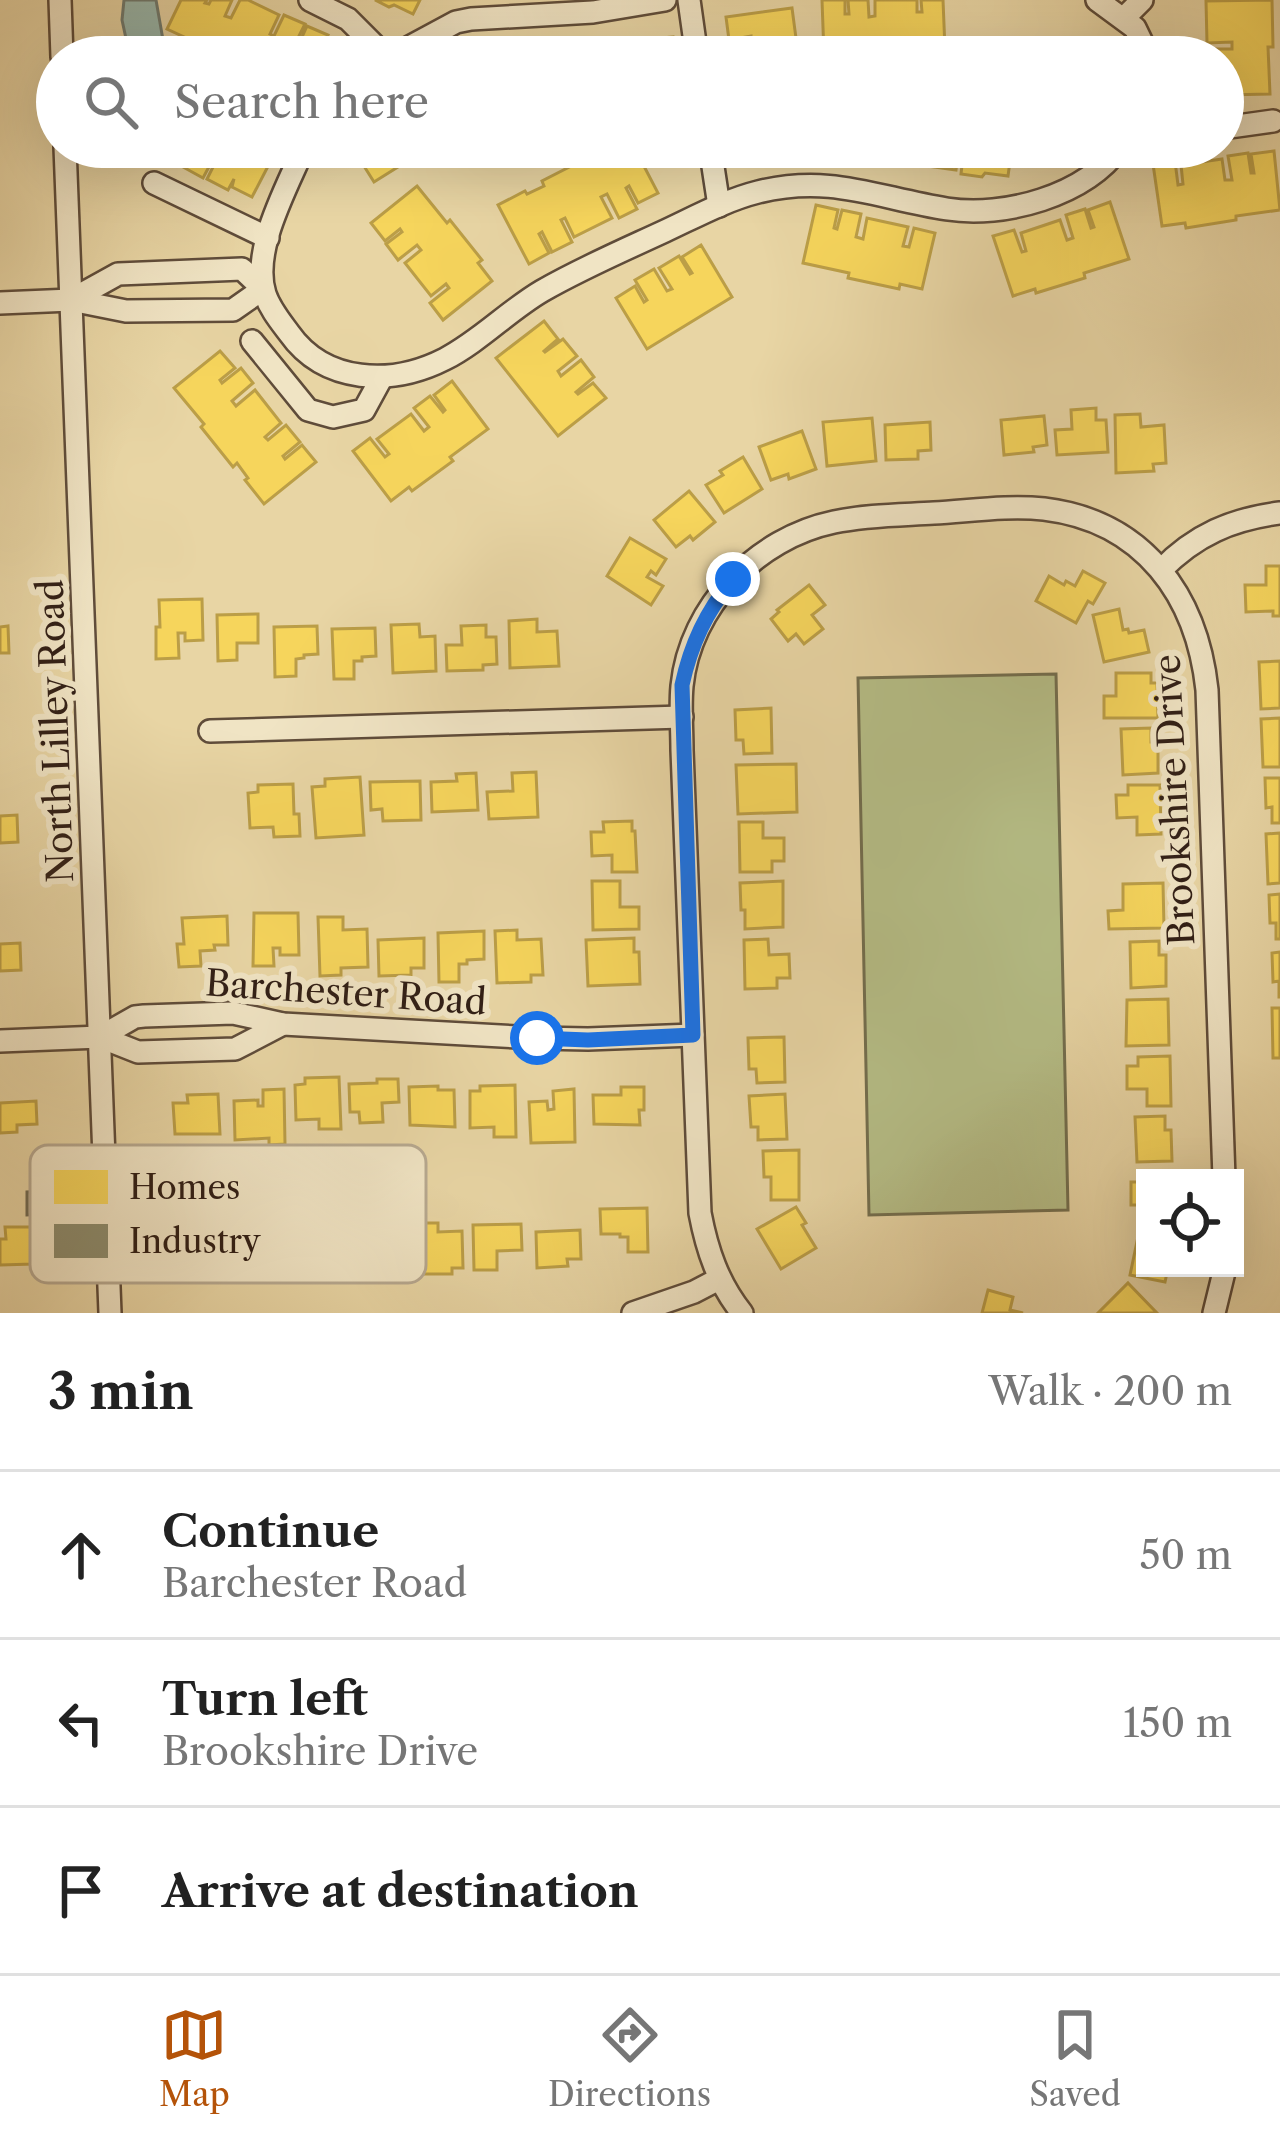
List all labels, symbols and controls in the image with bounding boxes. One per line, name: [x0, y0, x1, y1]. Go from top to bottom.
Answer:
search box: [36, 36, 1244, 168]
icon: search: [78, 69, 144, 135]
text: Search here: [174, 74, 429, 130]
route end: [706, 552, 760, 606]
street label: North Lilley Road: [28, 578, 82, 884]
street label: Brookshire Drive: [1144, 653, 1204, 947]
street label: Barchester Road: [204, 960, 488, 1024]
route start: [510, 1011, 564, 1065]
legend: [30, 1145, 426, 1283]
text: Homes: [129, 1167, 240, 1208]
map controls: [1136, 1169, 1244, 1277]
button: locate: [1136, 1169, 1244, 1277]
text: Industry: [129, 1221, 261, 1262]
text: 3 min: [48, 1360, 194, 1422]
text: Walk · 200 m: [989, 1367, 1232, 1415]
text: Continue: [162, 1503, 379, 1559]
icon: ahead: [48, 1522, 114, 1588]
text: 50 m: [1139, 1531, 1232, 1579]
text: Barchester Road: [162, 1559, 467, 1607]
text: Turn left: [162, 1671, 368, 1727]
icon: left: [48, 1690, 114, 1756]
text: 150 m: [1123, 1699, 1232, 1747]
text: Brookshire Drive: [162, 1727, 478, 1775]
icon: arrive: [48, 1858, 114, 1924]
text: Arrive at destination: [162, 1863, 639, 1919]
tab: Map: [159, 2002, 230, 2115]
tab: Directions: [548, 2002, 711, 2115]
tab: Saved: [1029, 2002, 1121, 2115]

